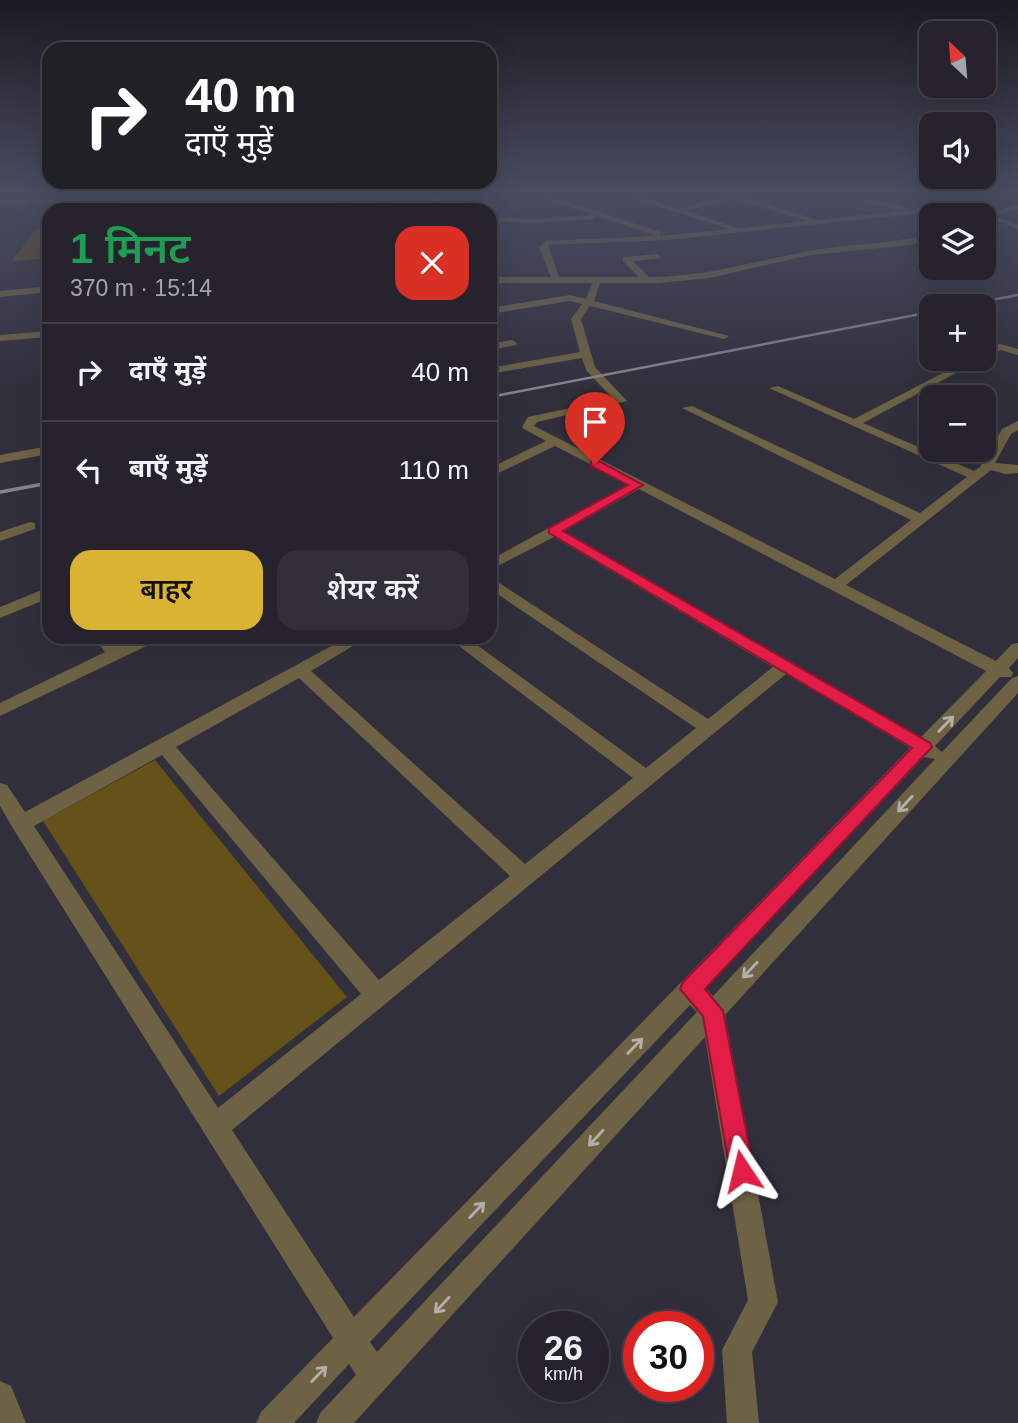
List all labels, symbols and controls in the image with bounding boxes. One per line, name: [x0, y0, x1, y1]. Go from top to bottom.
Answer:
north arrow: [919, 21, 996, 98]
map controls: [919, 21, 996, 462]
text: 40 m: [185, 68, 297, 122]
icon: right: [70, 70, 161, 161]
button: sound: [919, 112, 996, 189]
text: दाएँ मुड़ें: [185, 125, 273, 161]
button: layers: [919, 203, 996, 280]
text: 1 मिनट: [70, 225, 190, 272]
button: close: [395, 226, 469, 300]
text: 370 m · 15:14: [70, 275, 212, 301]
button: +: [919, 294, 996, 371]
icon: right: [70, 353, 108, 391]
text: दाएँ मुड़ें: [129, 355, 206, 385]
text: 40 m: [411, 357, 469, 387]
button: −: [919, 385, 996, 462]
pin: [565, 392, 625, 464]
icon: arrive: [576, 403, 614, 441]
icon: left: [70, 451, 108, 489]
text: बाएँ मुड़ें: [129, 453, 208, 483]
text: 110 m: [399, 455, 469, 485]
button: बाहर: [70, 550, 263, 630]
button: शेयर करें: [277, 550, 469, 630]
one-way arrow: [937, 715, 954, 733]
one-way arrow: [897, 794, 914, 812]
one-way arrow: [742, 961, 759, 978]
one-way arrow: [627, 1038, 644, 1055]
one-way arrow: [588, 1129, 604, 1147]
position arrow: [705, 1134, 779, 1208]
one-way arrow: [469, 1202, 486, 1219]
one-way arrow: [433, 1296, 450, 1313]
speed limit sign: 30: [623, 1311, 714, 1402]
text: 26: [544, 1328, 583, 1367]
text: km/h: [544, 1364, 583, 1384]
one-way arrow: [311, 1366, 328, 1383]

